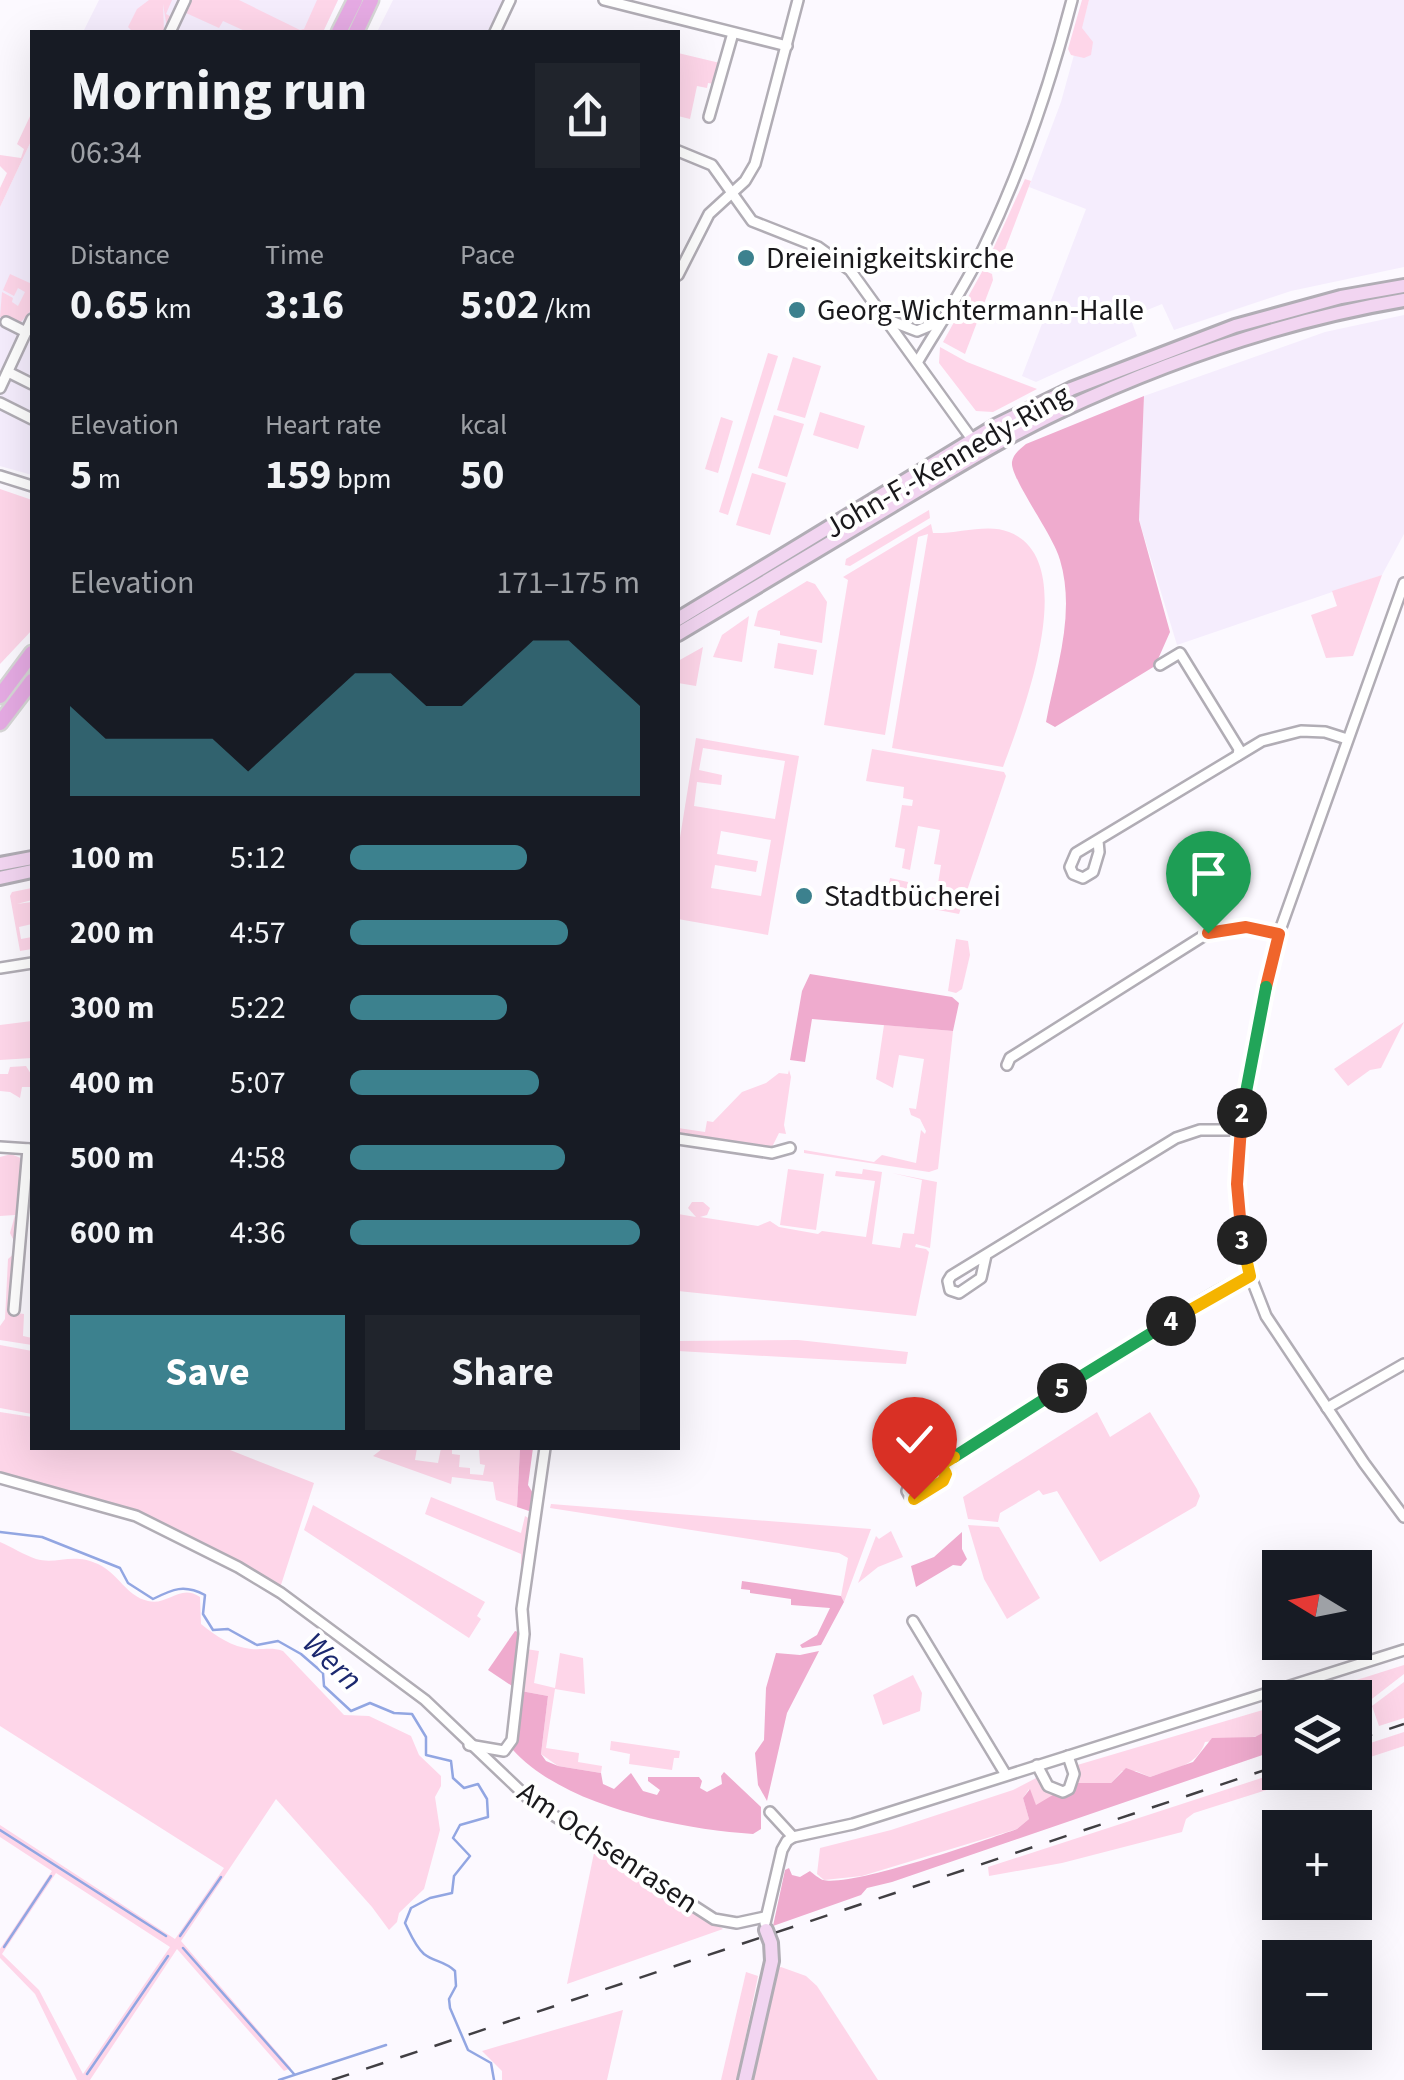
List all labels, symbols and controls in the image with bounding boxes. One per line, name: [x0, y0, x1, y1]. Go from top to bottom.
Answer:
text: Morning run: [70, 53, 367, 131]
button: share: [535, 63, 640, 168]
text: 06:34: [70, 130, 142, 176]
text: Distance: [70, 235, 170, 275]
text: Time: [265, 235, 324, 275]
text: Pace: [460, 235, 515, 275]
place label: Dreieinigkeitskirche: [766, 237, 1014, 280]
marker: Dreieinigkeitskirche: [735, 247, 757, 269]
text: 0.65: [70, 275, 149, 335]
text: 3:16: [265, 275, 344, 335]
text: 5:02: [460, 275, 539, 335]
text: km: [149, 289, 192, 329]
text: /km: [539, 289, 592, 329]
place label: Georg-Wichtermann-Halle: [817, 289, 1144, 332]
marker: Georg-Wichtermann-Halle: [786, 299, 808, 321]
street label: John-F.-Kennedy-Ring: [816, 373, 1078, 550]
text: Elevation: [70, 405, 179, 445]
text: Heart rate: [265, 405, 381, 445]
text: kcal: [460, 405, 507, 445]
text: 5: [70, 445, 92, 505]
text: 159: [265, 445, 332, 505]
text: 50: [460, 445, 504, 505]
text: m: [92, 459, 121, 499]
text: bpm: [332, 459, 391, 499]
text: Elevation: [70, 560, 195, 606]
text: 171–175 m: [496, 560, 640, 606]
pin: [1166, 831, 1251, 934]
text: 100 m: [70, 835, 155, 881]
text: 5:12: [230, 835, 286, 881]
icon: arrive: [1181, 846, 1236, 901]
place label: Stadtbücherei: [824, 875, 1001, 918]
marker: Stadtbücherei: [793, 885, 815, 907]
text: 200 m: [70, 910, 155, 956]
text: 4:57: [230, 910, 286, 956]
text: 300 m: [70, 985, 155, 1031]
text: 5:22: [230, 985, 286, 1031]
text: 400 m: [70, 1060, 155, 1106]
text: 5:07: [230, 1060, 286, 1106]
pin: 2: [1217, 1088, 1267, 1138]
text: 2: [1235, 1093, 1249, 1133]
text: 500 m: [70, 1135, 155, 1181]
text: 4:58: [230, 1135, 286, 1181]
text: 600 m: [70, 1210, 155, 1256]
text: 4:36: [230, 1210, 286, 1256]
pin: 3: [1217, 1215, 1267, 1265]
text: 3: [1235, 1220, 1249, 1260]
pin: 4: [1146, 1296, 1196, 1346]
text: 4: [1164, 1301, 1178, 1341]
button: Save: [70, 1315, 345, 1430]
button: Share: [365, 1315, 640, 1430]
pin: 5: [1037, 1363, 1087, 1413]
text: 5: [1055, 1368, 1069, 1408]
pin: [872, 1397, 957, 1500]
icon: check: [887, 1412, 942, 1467]
north arrow: [1262, 1550, 1372, 1660]
map controls: [1262, 1550, 1372, 2050]
water label: Wern: [292, 1622, 372, 1702]
button: layers: [1262, 1680, 1372, 1790]
street label: Am Ochsenrasen: [509, 1771, 707, 1924]
button: +: [1262, 1810, 1372, 1920]
button: −: [1262, 1940, 1372, 2050]

